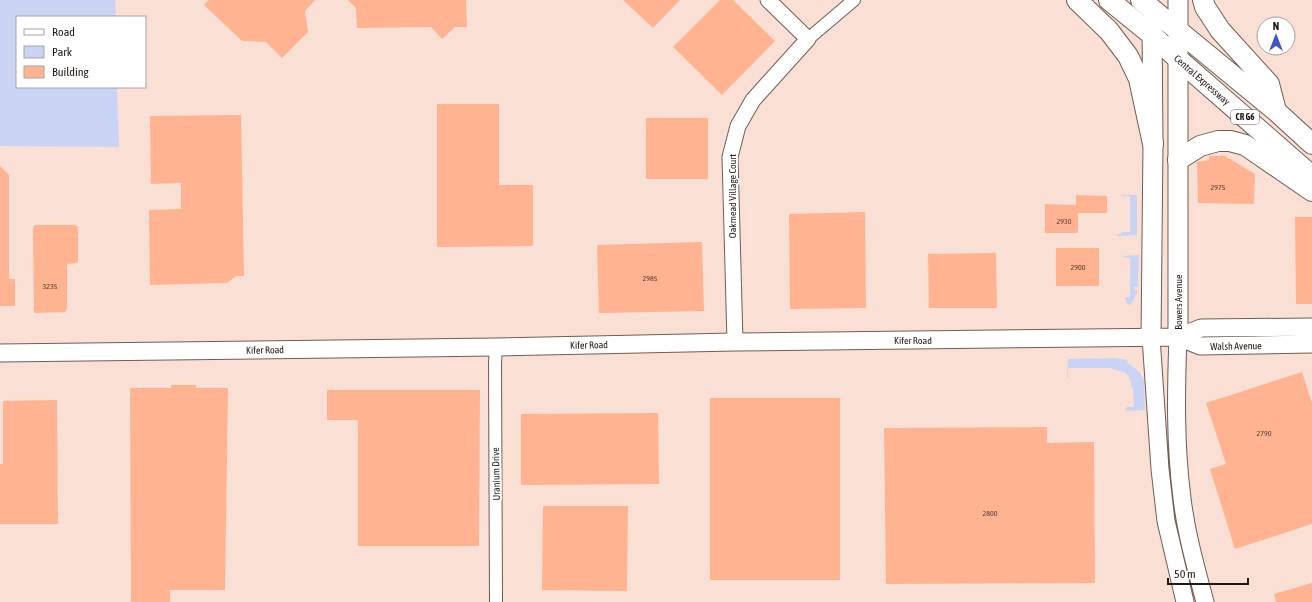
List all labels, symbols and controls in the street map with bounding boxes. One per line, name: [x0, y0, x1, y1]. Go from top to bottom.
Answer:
legend: [16, 16, 146, 88]
north arrow: [1256, 16, 1296, 56]
text: N: [1273, 20, 1279, 32]
text: Road: [52, 25, 75, 39]
text: Park: [52, 45, 73, 59]
street label: Central Expressway: [1172, 53, 1232, 107]
text: Building: [52, 65, 90, 79]
road number: CR G6: [1231, 110, 1259, 124]
street label: Oakmead Village Court: [727, 154, 738, 238]
house number: 2975: [1210, 183, 1226, 192]
house number: 2930: [1056, 217, 1072, 226]
house number: 2900: [1070, 263, 1086, 272]
house number: 2985: [642, 274, 658, 283]
street label: Bowers Avenue: [1173, 274, 1184, 330]
house number: 3235: [42, 282, 58, 291]
street label: Kifer Road: [894, 335, 932, 346]
street label: Kifer Road: [570, 339, 608, 351]
street label: Walsh Avenue: [1210, 340, 1262, 352]
street label: Kifer Road: [246, 344, 284, 356]
house number: 2790: [1256, 429, 1272, 438]
street label: Uranium Drive: [490, 447, 502, 501]
house number: 2800: [982, 509, 998, 518]
scale bar: [1168, 560, 1248, 586]
text: 50 m: [1174, 567, 1196, 581]

